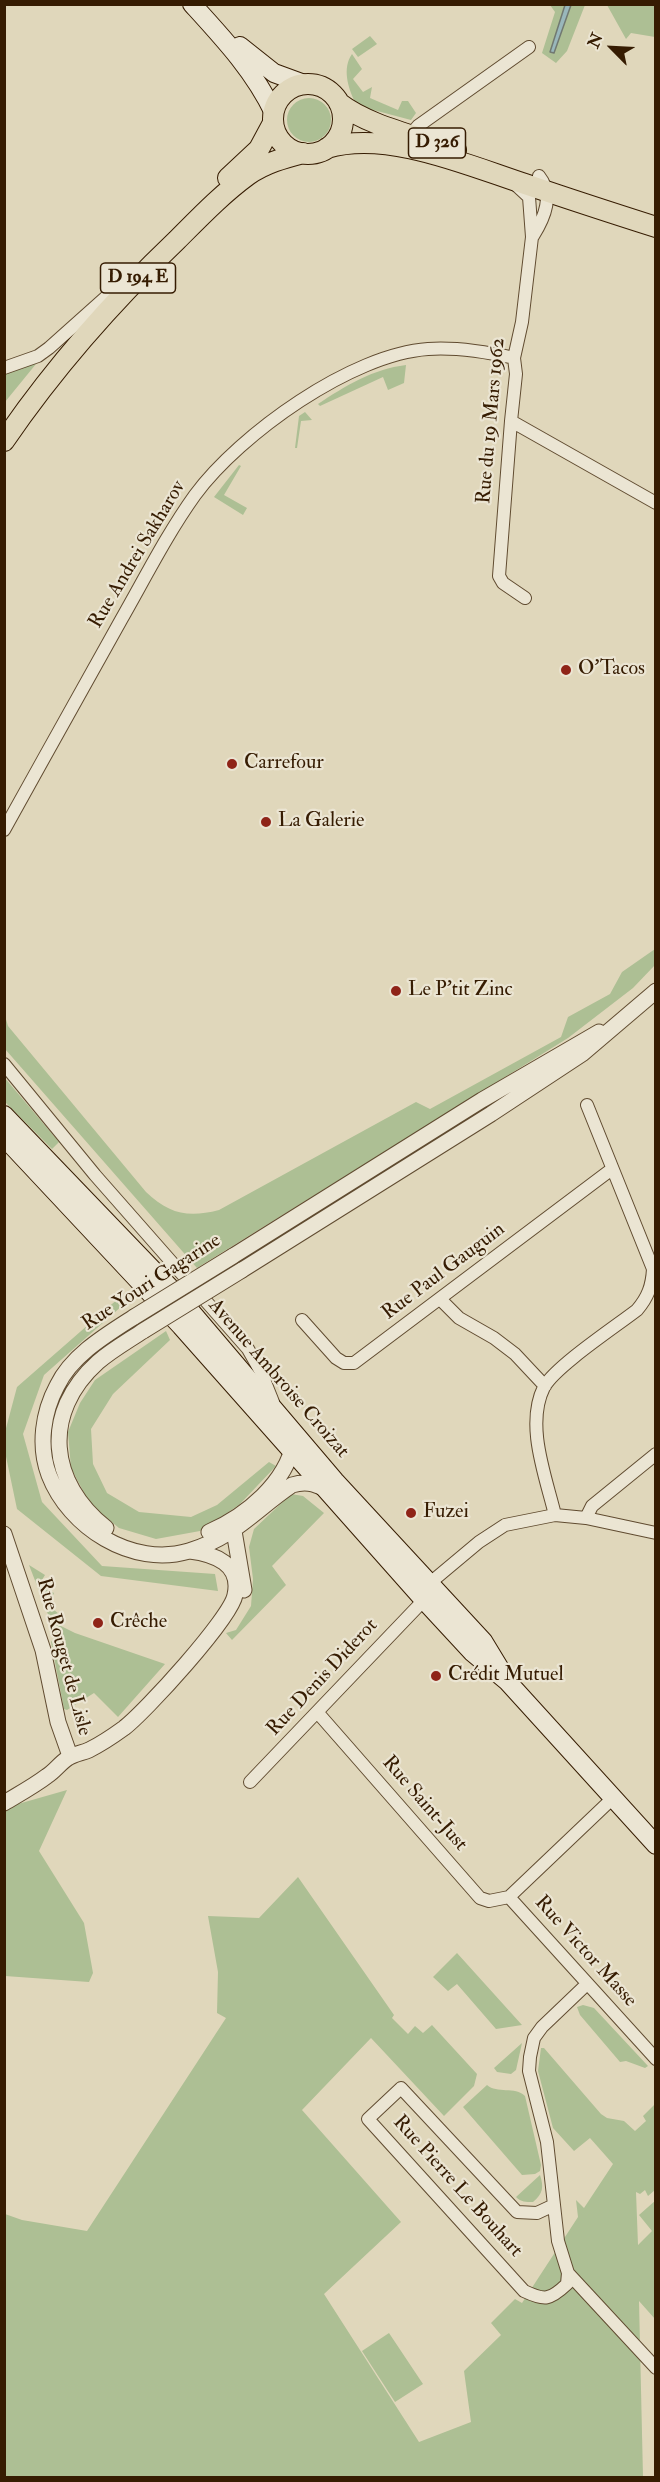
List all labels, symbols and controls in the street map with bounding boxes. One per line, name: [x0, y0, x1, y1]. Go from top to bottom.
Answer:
north arrow: [582, 18, 642, 78]
text: N: [584, 30, 608, 51]
road number: D 326: [408, 128, 466, 158]
road number: D 194 E: [100, 263, 176, 293]
street label: Rue du 19 Mars 1962: [473, 337, 511, 505]
street label: Rue Andrei Sakharov: [84, 477, 192, 633]
place label: O'Tacos: [578, 658, 645, 682]
marker: O'Tacos: [559, 663, 573, 677]
place label: Carrefour: [244, 752, 324, 776]
marker: Carrefour: [225, 757, 239, 771]
place label: La Galerie: [278, 810, 364, 834]
marker: La Galerie: [259, 815, 273, 829]
place label: Le P'tit Zinc: [408, 979, 513, 1003]
marker: Le P'tit Zinc: [389, 984, 403, 998]
street label: Rue Paul Gauguin: [378, 1218, 510, 1326]
street label: Rue Youri Gagarine: [78, 1229, 226, 1337]
street label: Avenue Ambroise Croizat: [202, 1295, 354, 1463]
place label: Fuzei: [423, 1501, 469, 1525]
marker: Fuzei: [404, 1506, 418, 1520]
street label: Rue Rouget de Lisle: [30, 1575, 96, 1739]
place label: Crêche: [110, 1611, 167, 1635]
street label: Rue Denis Diderot: [263, 1614, 383, 1742]
marker: Crêche: [91, 1616, 105, 1630]
place label: Crédit Mutuel: [448, 1664, 564, 1688]
marker: Crédit Mutuel: [429, 1669, 443, 1683]
street label: Rue Saint-Just: [376, 1752, 472, 1856]
street label: Rue Victor Masse: [529, 1891, 641, 2013]
street label: Rue Pierre Le Bouhart: [387, 2111, 527, 2263]

